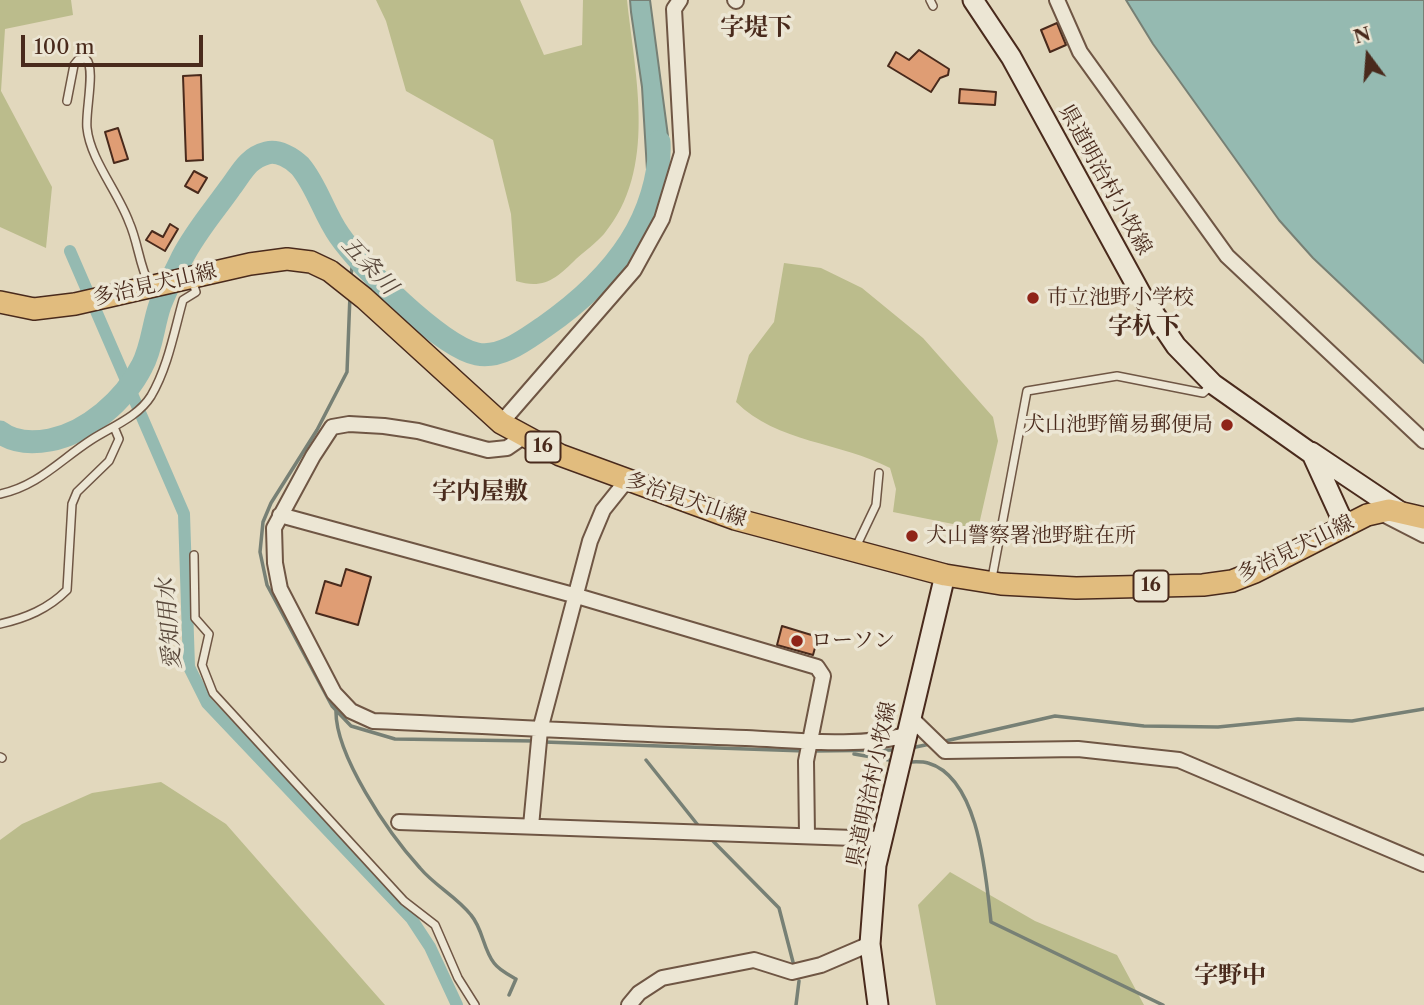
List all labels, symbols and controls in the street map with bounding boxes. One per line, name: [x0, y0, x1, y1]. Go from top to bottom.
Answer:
district label: 字堤下: [720, 14, 792, 42]
scale bar: [24, 21, 206, 65]
north arrow: [1333, 21, 1403, 91]
text: N: [1351, 22, 1373, 49]
text: 100 m: [34, 34, 95, 59]
street label: 県道明治村小牧線: [1053, 100, 1157, 260]
water label: 五条川: [335, 231, 403, 301]
street label: 多治見犬山線: [91, 259, 219, 311]
place label: 市立池野小学校: [1047, 285, 1194, 311]
marker: 市立池野小学校: [1025, 290, 1041, 306]
district label: 字杁下: [1108, 313, 1180, 341]
place label: 犬山池野簡易郵便局: [1024, 412, 1213, 438]
marker: 犬山池野簡易郵便局: [1219, 417, 1235, 433]
road number: 16: [526, 432, 560, 462]
street label: 多治見犬山線: [622, 468, 750, 532]
district label: 字内屋敷: [432, 478, 528, 506]
street label: 多治見犬山線: [1234, 510, 1358, 588]
place label: 犬山警察署池野駐在所: [926, 523, 1136, 549]
marker: 犬山警察署池野駐在所: [904, 528, 920, 544]
road number: 16: [1134, 570, 1168, 601]
water label: 愛知用水: [152, 577, 188, 671]
place label: ローソン: [811, 628, 895, 654]
marker: ローソン: [789, 633, 805, 649]
street label: 県道明治村小牧線: [842, 699, 902, 869]
district label: 字野中: [1194, 962, 1266, 990]

